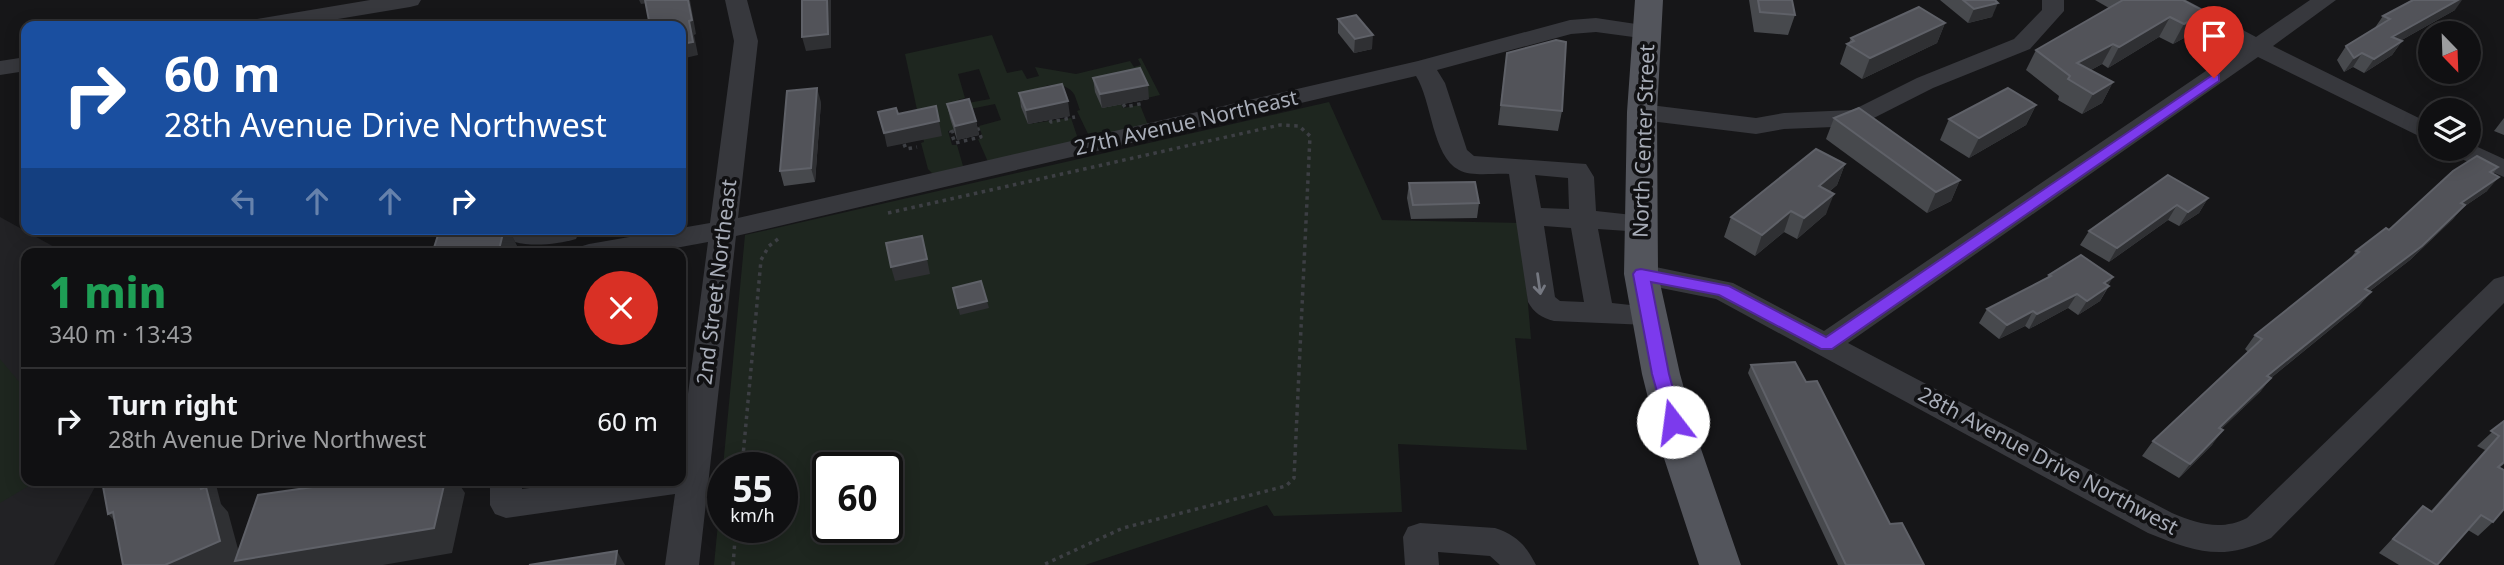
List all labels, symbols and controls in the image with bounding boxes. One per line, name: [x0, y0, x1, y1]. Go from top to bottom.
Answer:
pin: [2184, 6, 2244, 78]
icon: arrive: [2195, 17, 2233, 55]
north arrow: [2418, 21, 2482, 84]
map controls: [2418, 21, 2481, 161]
text: 60 m: [164, 40, 281, 106]
street label: North Center Street: [1626, 43, 1660, 238]
icon: right: [49, 49, 140, 140]
street label: 27th Avenue Northeast: [1071, 83, 1301, 161]
button: layers: [2418, 98, 2481, 161]
text: 28th Avenue Drive Northwest: [164, 103, 607, 146]
street label: 2nd Street Northeast: [690, 177, 743, 386]
icon: left: [225, 182, 263, 220]
icon: ahead: [298, 182, 336, 220]
icon: ahead: [371, 182, 409, 220]
icon: right: [444, 182, 482, 220]
text: 1 min: [49, 263, 166, 320]
button: close: [584, 271, 658, 345]
one-way arrow: [1533, 272, 1546, 295]
text: 340 m · 13:43: [49, 318, 193, 350]
street label: 28th Avenue Drive Northwest: [1914, 380, 2184, 541]
position arrow: [1636, 385, 1710, 459]
text: Turn right: [108, 387, 238, 423]
icon: right: [49, 402, 87, 440]
text: 60 m: [597, 403, 658, 439]
text: 28th Avenue Drive Northwest: [108, 423, 426, 455]
speed limit sign: 60: [812, 452, 903, 543]
text: 55: [732, 465, 773, 512]
text: km/h: [730, 503, 775, 527]

